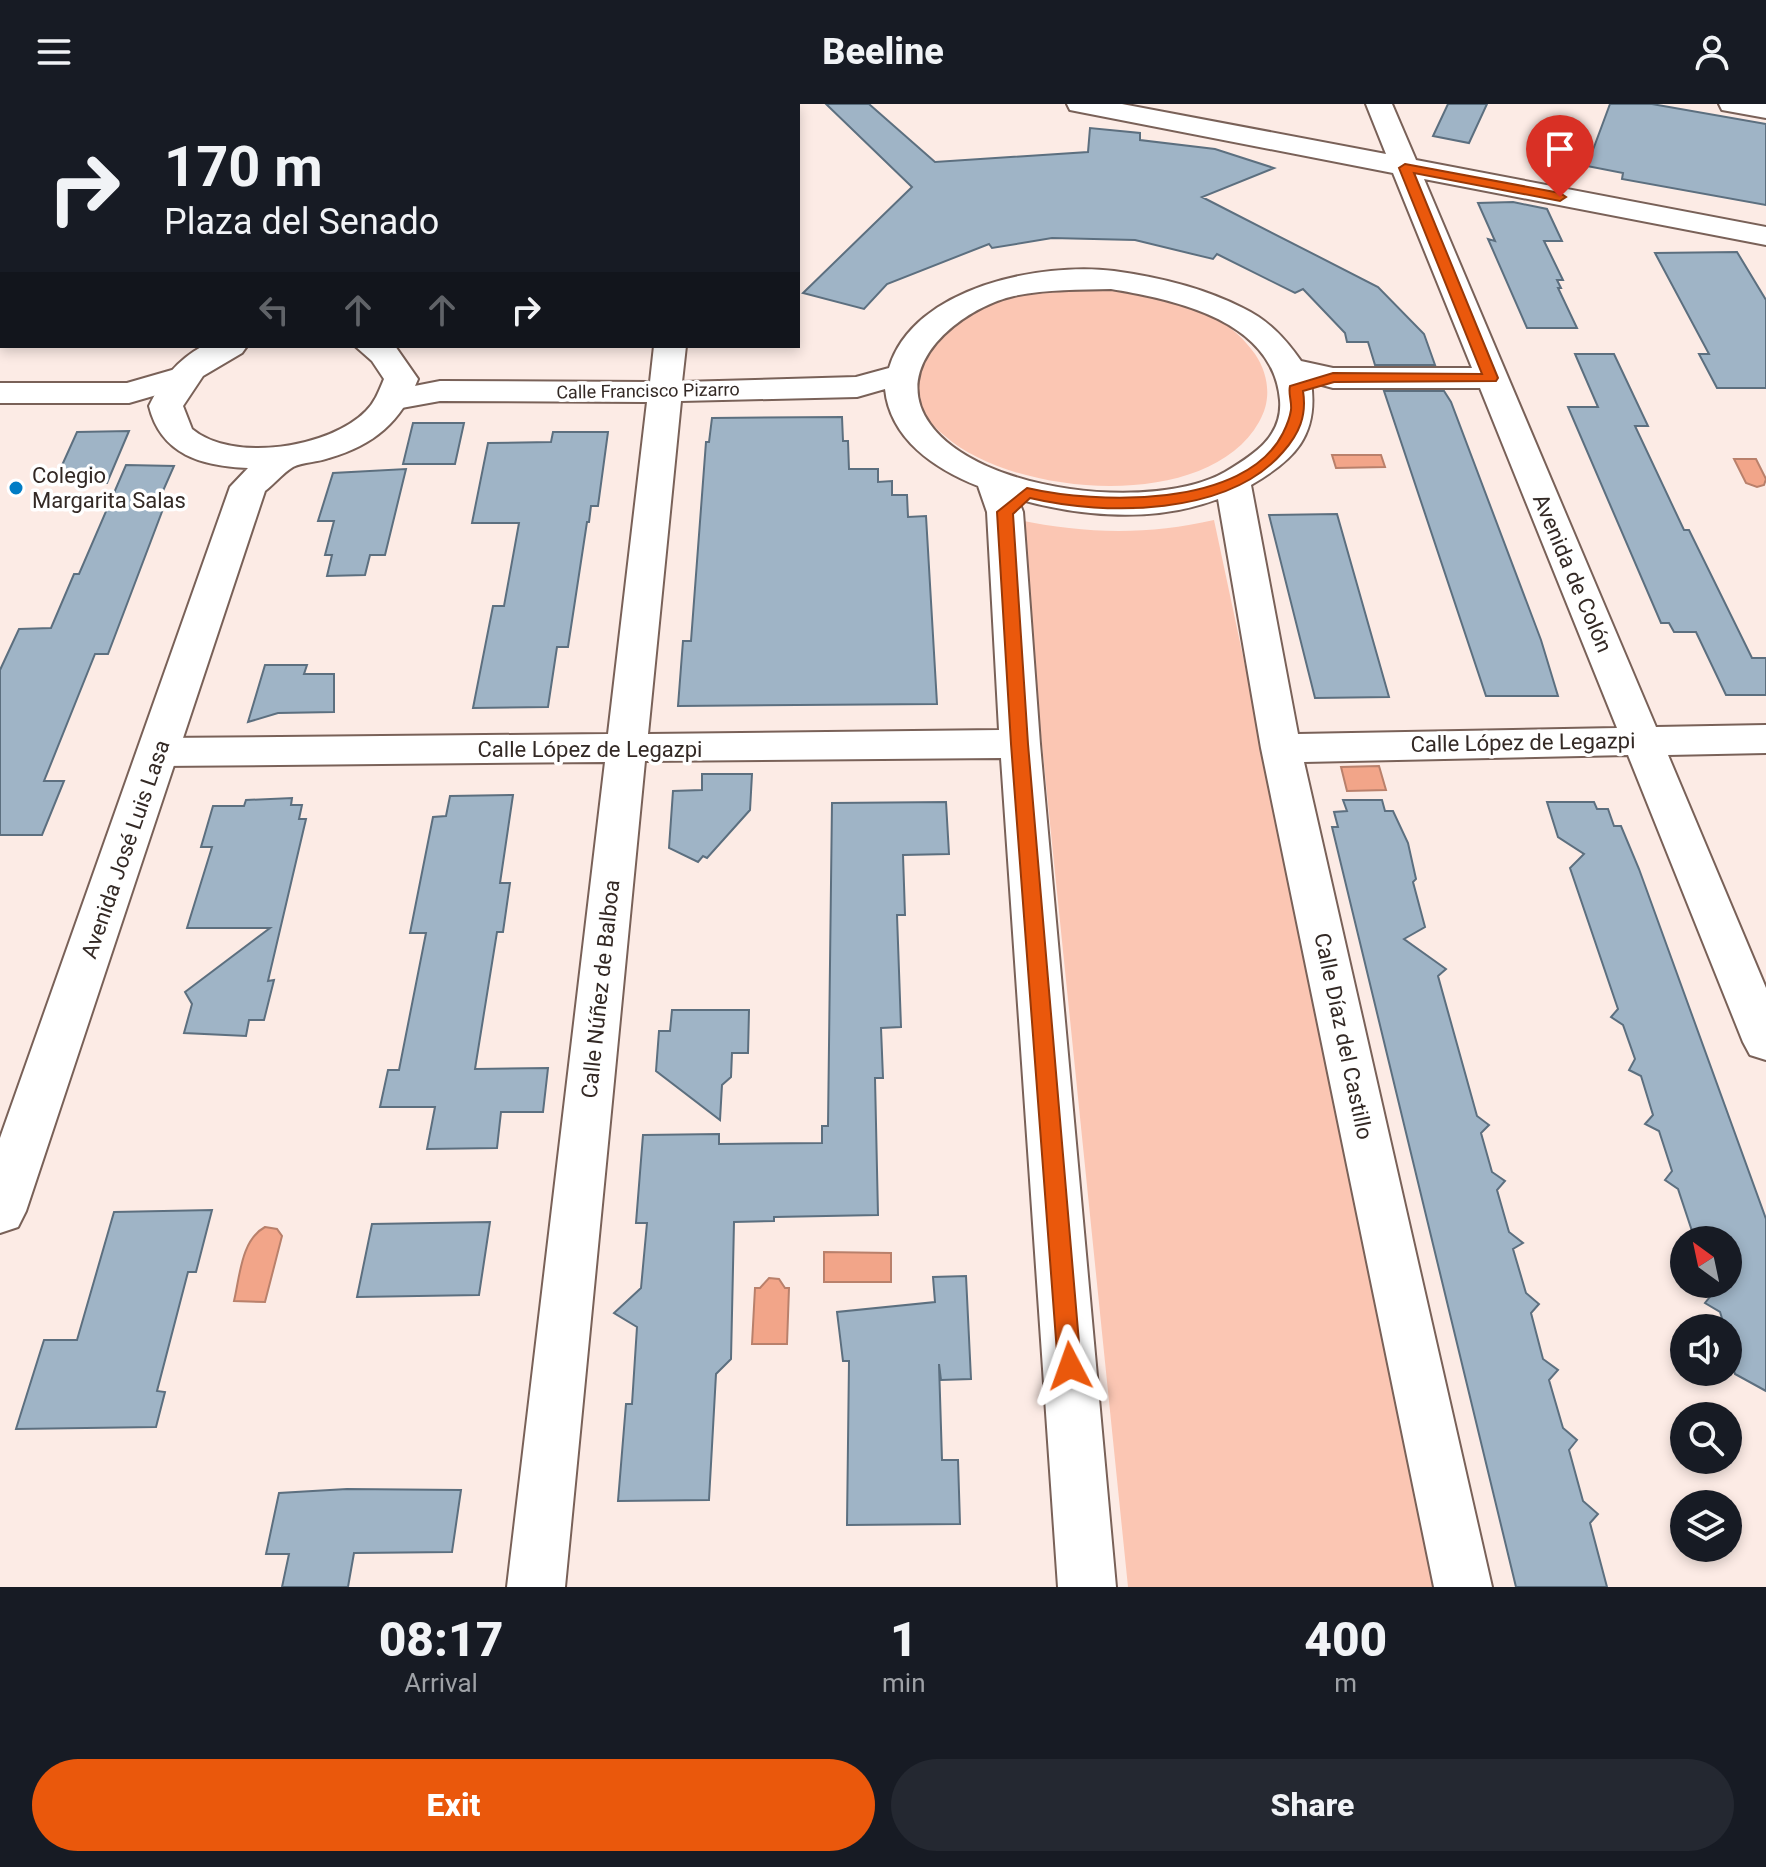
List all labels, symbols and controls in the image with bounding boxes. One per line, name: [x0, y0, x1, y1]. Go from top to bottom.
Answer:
icon: menu: [32, 30, 76, 74]
icon: person: [1690, 30, 1734, 74]
text: Beeline: [822, 31, 944, 73]
pin: [1526, 115, 1594, 197]
icon: arrive: [1538, 127, 1582, 171]
text: 170 m: [164, 134, 323, 200]
icon: right: [32, 136, 136, 240]
text: Plaza del Senado: [164, 201, 439, 243]
icon: left: [252, 288, 296, 332]
icon: ahead: [336, 288, 380, 332]
icon: ahead: [420, 288, 464, 332]
icon: right: [504, 288, 548, 332]
street label: Calle Francisco Pizarro: [556, 378, 740, 403]
place label: Colegio Margarita Salas: [32, 463, 186, 513]
marker: Colegio Margarita Salas: [7, 479, 25, 497]
street label: Avenida de Colón: [1528, 490, 1617, 656]
street label: Calle López de Legazpi: [1410, 728, 1636, 757]
street label: Avenida José Luis Lasa: [76, 737, 175, 962]
street label: Calle López de Legazpi: [478, 737, 702, 762]
street label: Calle Núñez de Balboa: [577, 879, 624, 1100]
street label: Calle Díaz del Castillo: [1309, 930, 1378, 1142]
north arrow: [1670, 1226, 1742, 1298]
map controls: [1670, 1226, 1742, 1562]
button: sound: [1670, 1314, 1742, 1386]
position arrow: [1028, 1324, 1112, 1408]
button: search: [1670, 1402, 1742, 1474]
button: layers: [1670, 1490, 1742, 1562]
text: 08:17: [379, 1611, 503, 1668]
text: 1: [890, 1611, 918, 1668]
text: 400: [1304, 1611, 1387, 1668]
text: Arrival: [404, 1668, 478, 1698]
text: min: [882, 1668, 926, 1698]
text: m: [1334, 1668, 1357, 1698]
button: Exit: [32, 1759, 875, 1851]
button: Share: [891, 1759, 1734, 1851]

